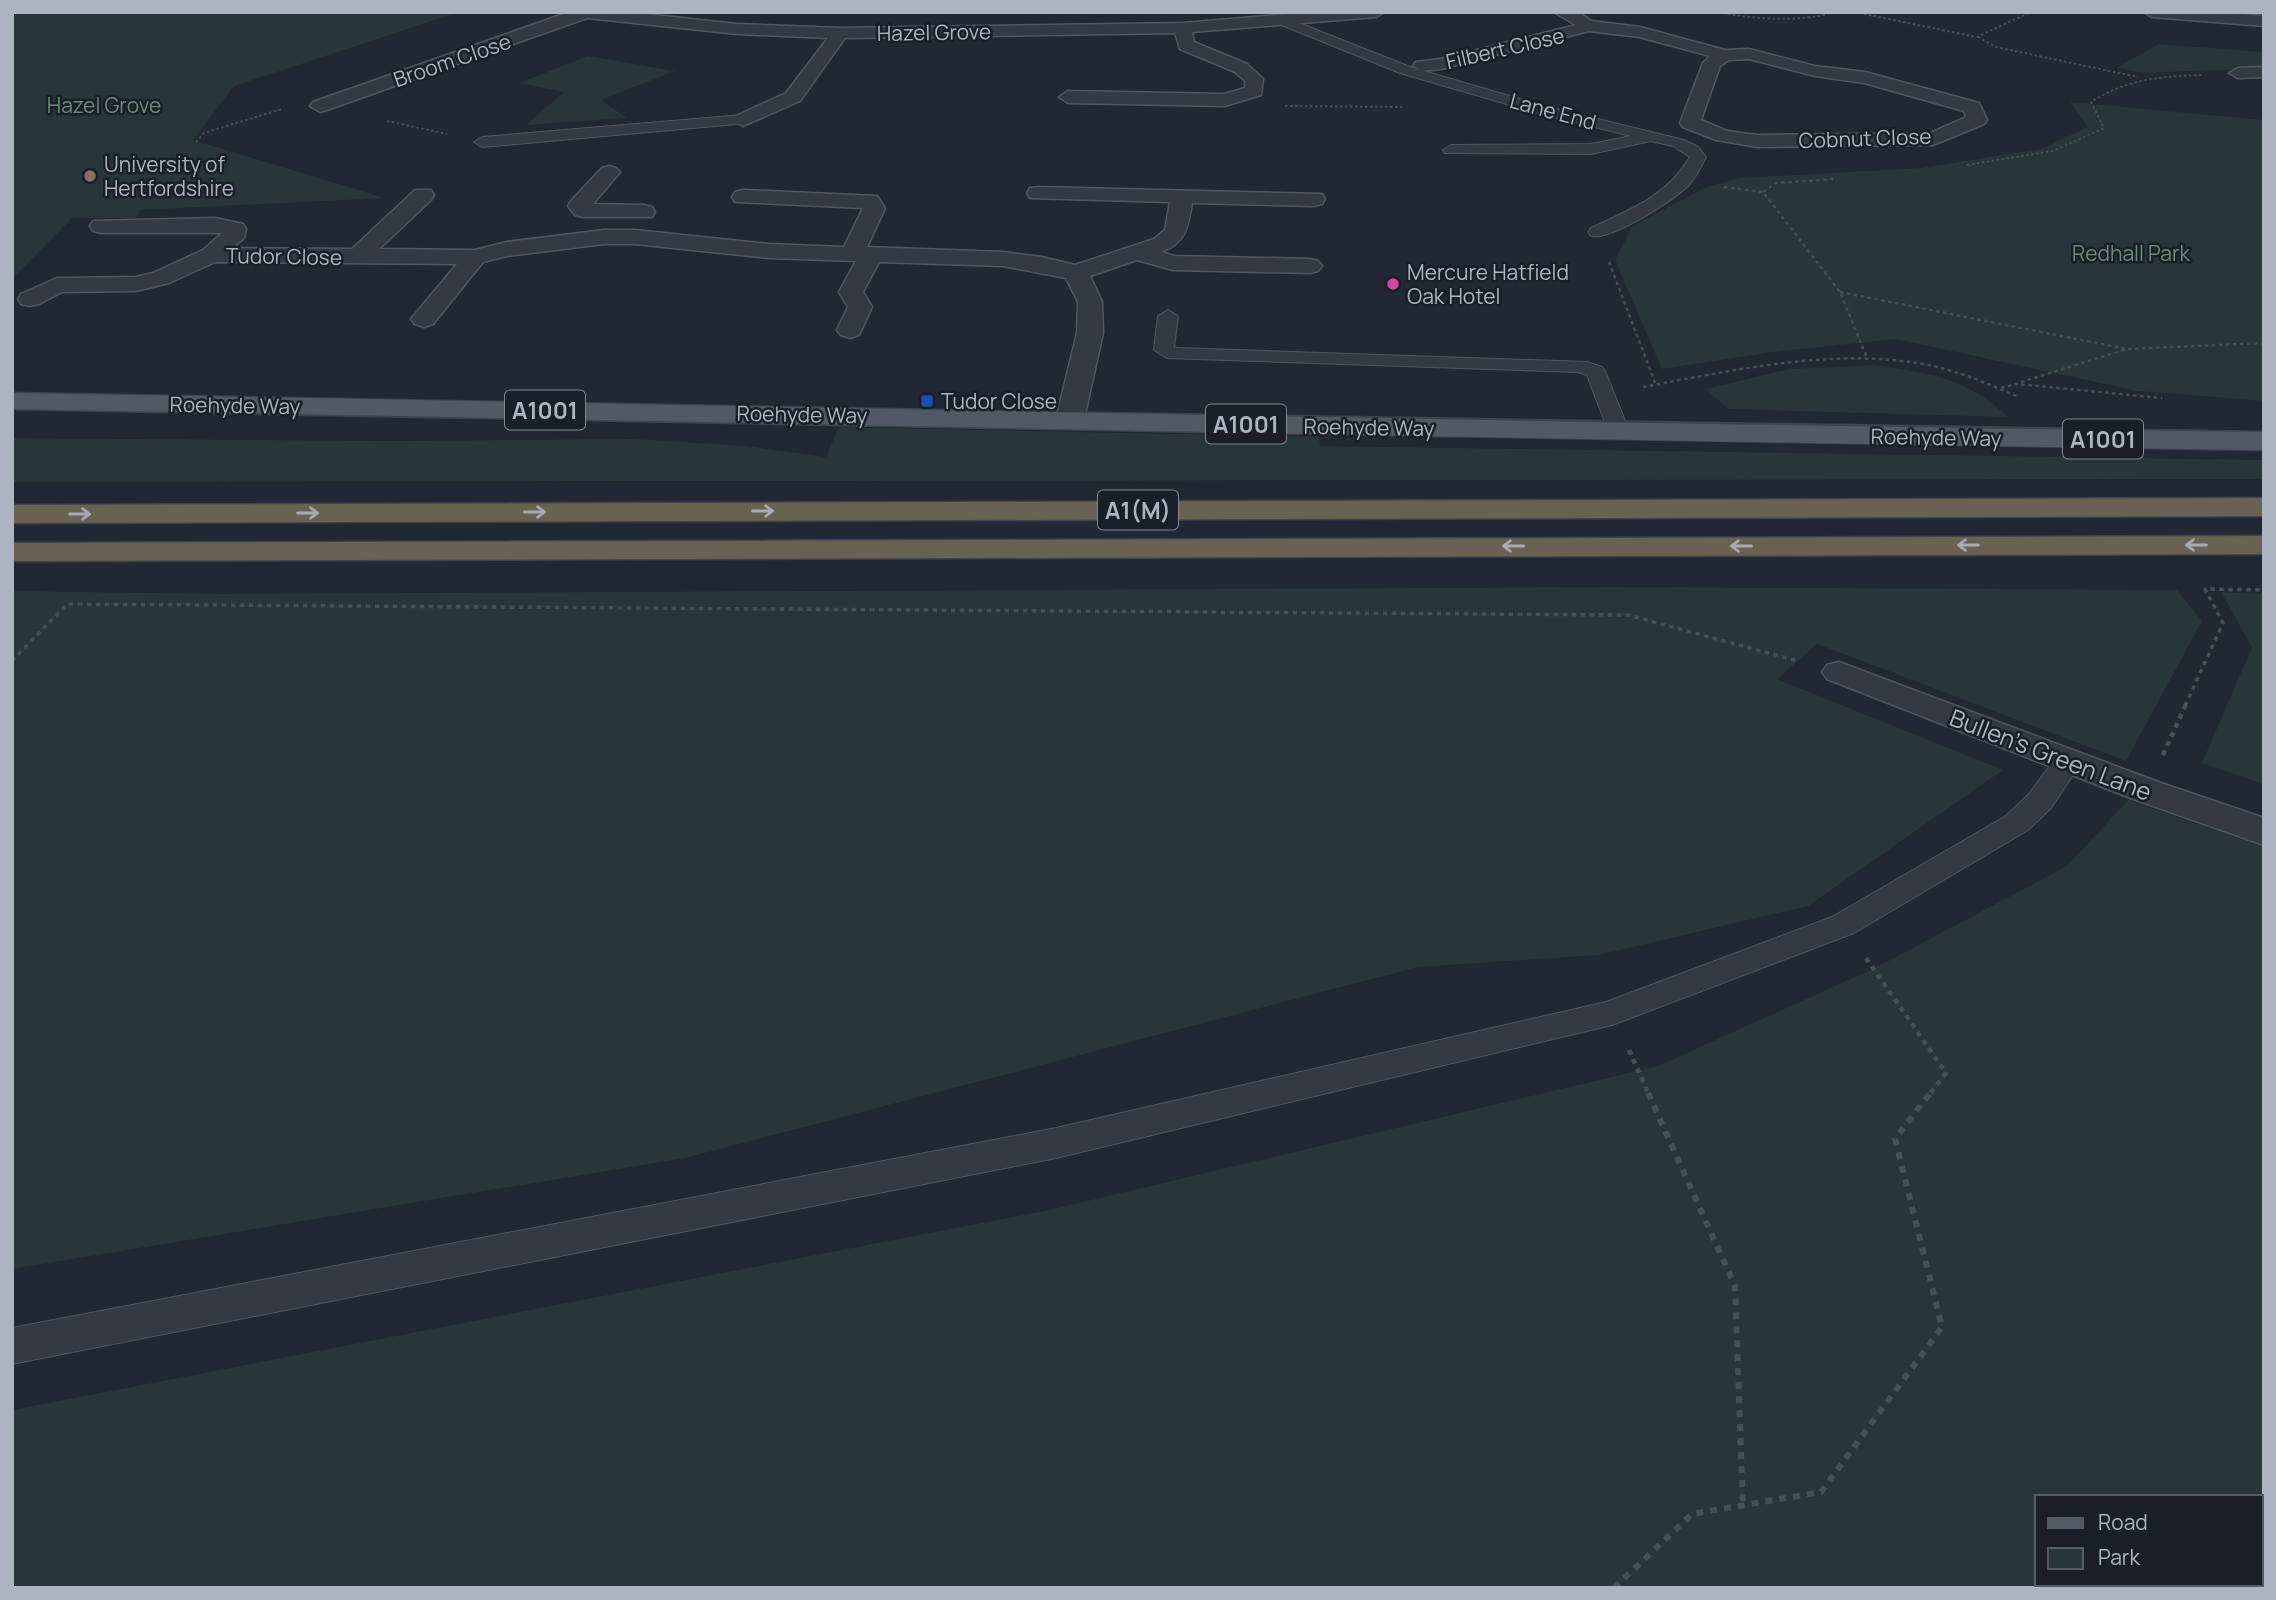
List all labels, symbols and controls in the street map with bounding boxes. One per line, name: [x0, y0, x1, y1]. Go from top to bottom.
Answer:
street label: Hazel Grove: [877, 17, 991, 47]
street label: Filbert Close: [1443, 21, 1567, 75]
street label: Broom Close: [389, 27, 515, 93]
street label: Lane End: [1507, 86, 1599, 136]
park label: Hazel Grove: [47, 91, 161, 119]
street label: Cobnut Close: [1798, 122, 1932, 154]
place label: University of Hertfordshire: [104, 150, 234, 202]
marker: University of Hertfordshire: [82, 168, 98, 184]
park label: Redhall Park: [2072, 239, 2191, 267]
street label: Tudor Close: [226, 241, 342, 271]
place label: Mercure Hatfield Oak Hotel: [1407, 258, 1569, 310]
marker: Mercure Hatfield Oak Hotel: [1385, 276, 1401, 292]
place label: Tudor Close: [941, 387, 1057, 415]
street label: Roehyde Way: [169, 390, 301, 420]
road number: A1001: [505, 390, 585, 430]
marker: Tudor Close: [919, 393, 935, 409]
street label: Roehyde Way: [736, 399, 868, 429]
road number: A1001: [1206, 404, 1286, 444]
street label: Roehyde Way: [1303, 412, 1435, 442]
road number: A1001: [2063, 420, 2143, 458]
street label: Roehyde Way: [1870, 422, 2002, 452]
road number: A1(M): [1098, 490, 1178, 530]
one-way arrow: [524, 505, 547, 519]
one-way arrow: [751, 505, 774, 518]
one-way arrow: [296, 506, 319, 520]
one-way arrow: [69, 507, 92, 521]
one-way arrow: [1957, 538, 1980, 552]
one-way arrow: [2184, 538, 2207, 552]
one-way arrow: [1502, 539, 1525, 553]
one-way arrow: [1729, 539, 1752, 553]
street label: Bullen's Green Lane: [1945, 700, 2157, 808]
legend: [2035, 1495, 2262, 1586]
text: Road: [2098, 1508, 2148, 1536]
text: Park: [2098, 1543, 2140, 1571]

